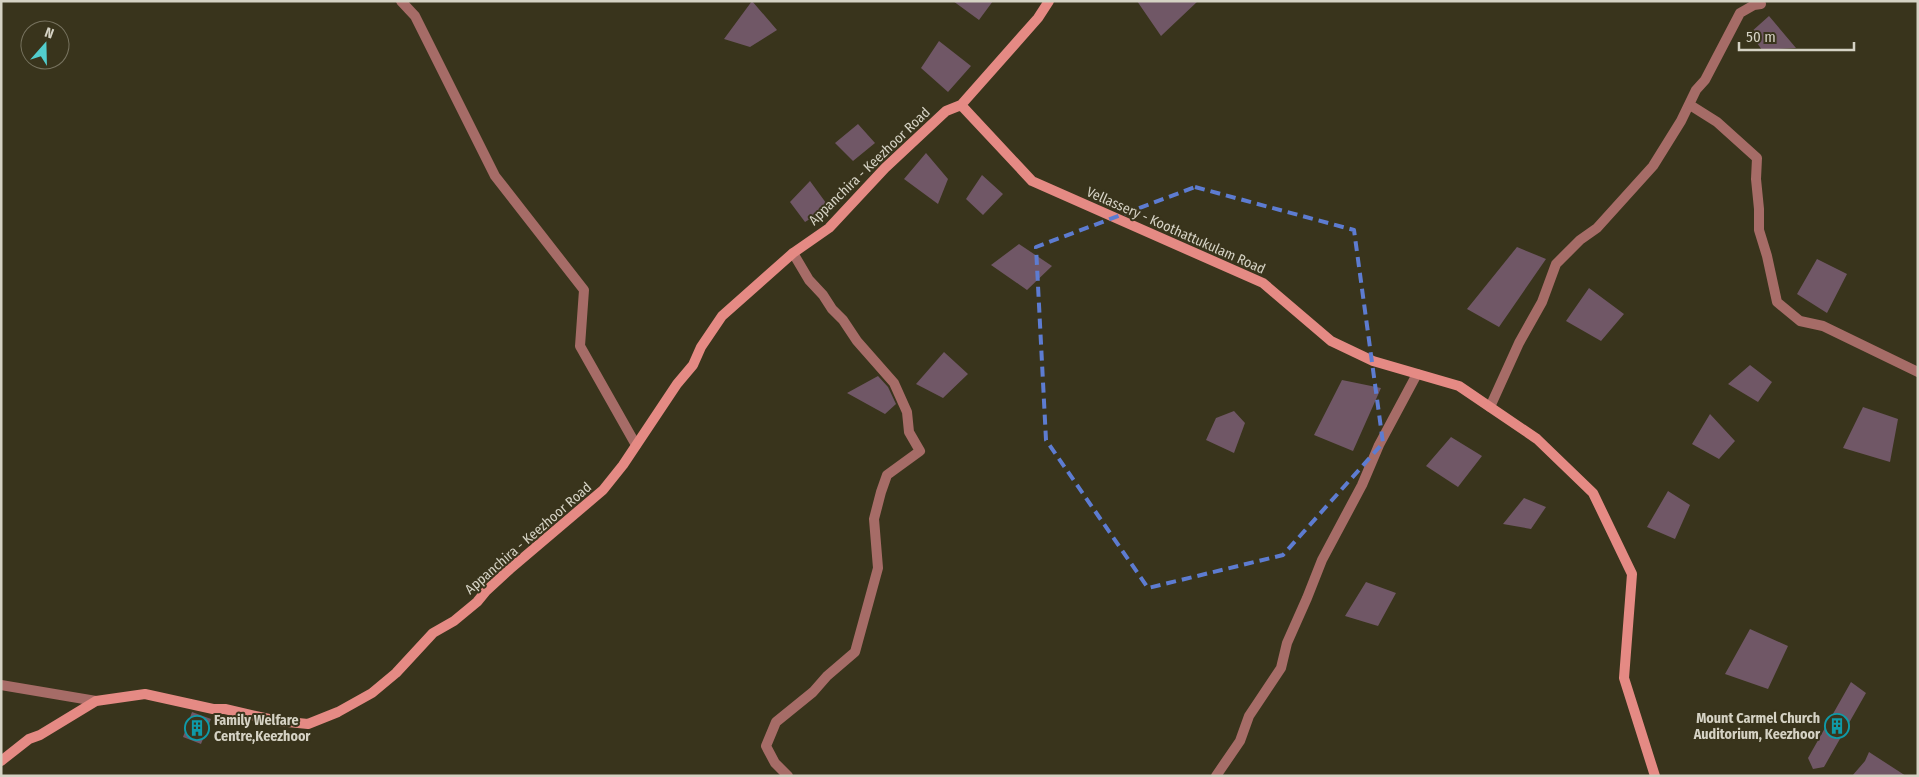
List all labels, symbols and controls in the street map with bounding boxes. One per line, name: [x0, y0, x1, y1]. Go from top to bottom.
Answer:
north arrow: [20, 20, 70, 70]
scale bar: [1739, 20, 1854, 52]
text: N: [42, 24, 56, 43]
text: 50 m: [1746, 28, 1776, 46]
street label: Appanchira - Keezhoor Road: [805, 104, 934, 229]
street label: Vellassery - Koothattukulam Road: [1084, 183, 1268, 278]
street label: Appanchira - Keezhoor Road: [462, 479, 595, 598]
place label: Mount Carmel Church Auditorium, Keezhoor: [1693, 710, 1821, 743]
place label: Family Welfare Centre,Keezhoor: [214, 712, 311, 745]
building icon: Mount Carmel Church Auditorium, Keezhoor: [1824, 713, 1850, 739]
building icon: Family Welfare Centre,Keezhoor: [184, 715, 210, 741]

